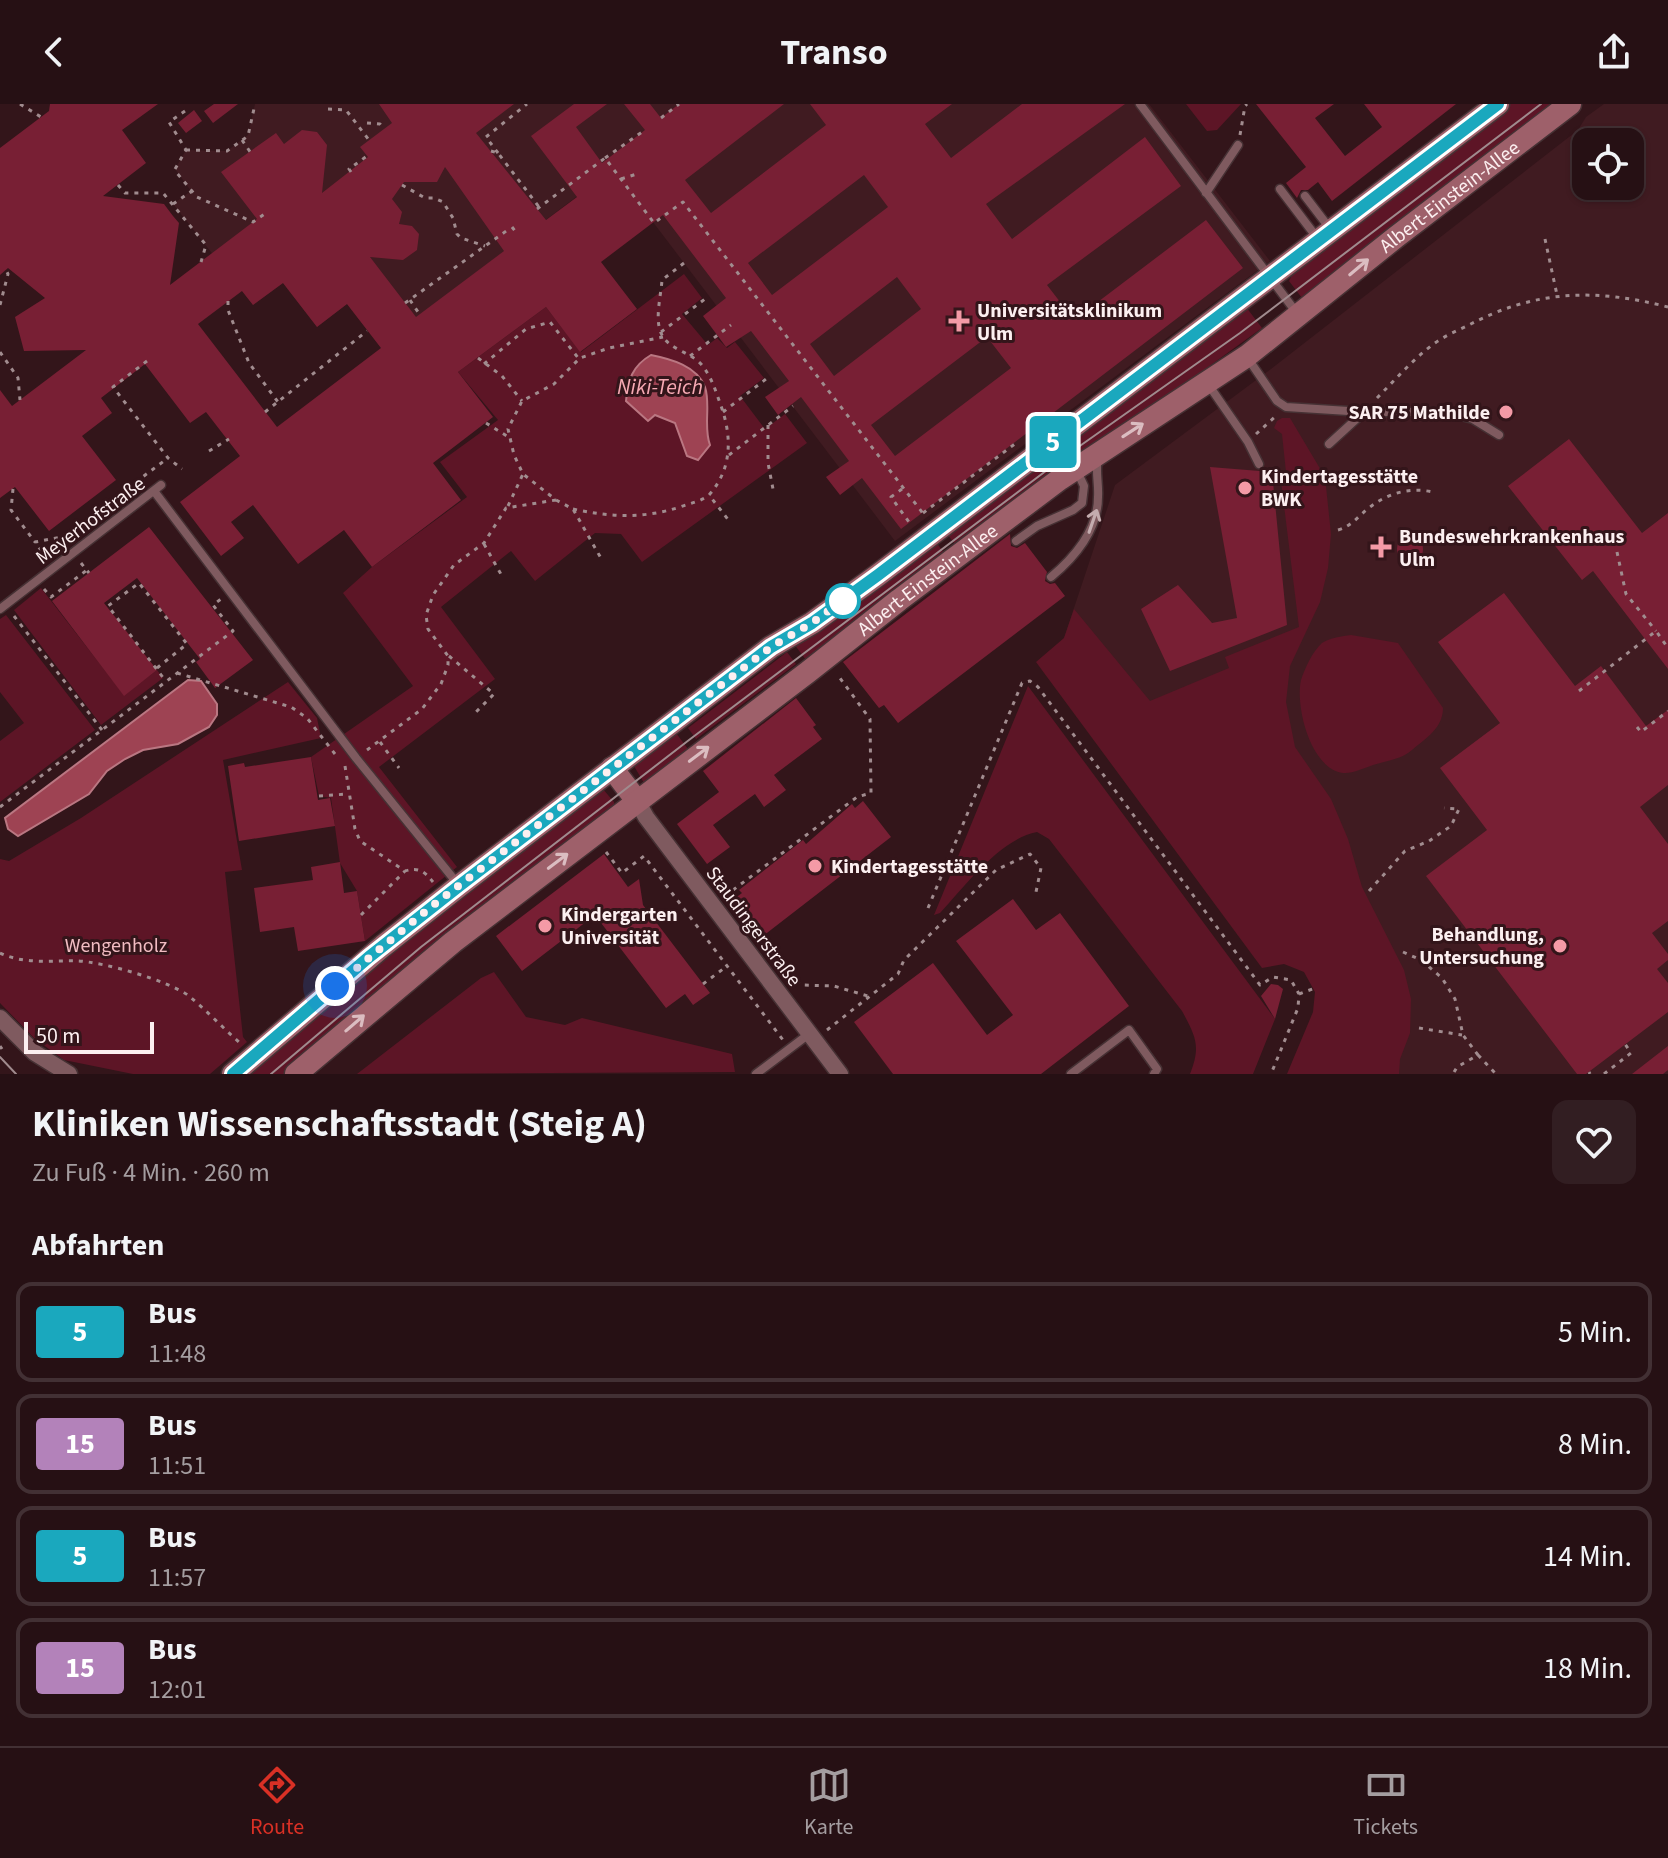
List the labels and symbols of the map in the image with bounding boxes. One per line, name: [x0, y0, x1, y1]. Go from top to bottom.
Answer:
street label: Albert-Einstein-Allee: [1374, 134, 1526, 260]
one-way arrow: [1348, 258, 1369, 276]
place label: Universitätsklinikum Ulm: [977, 297, 1162, 348]
marker: Universitätsklinikum Ulm: [948, 310, 970, 332]
water label: Niki-Teich: [617, 371, 703, 403]
place label: SAR 75 Mathilde: [1348, 399, 1490, 427]
marker: SAR 75 Mathilde: [1497, 403, 1515, 421]
line badge: 5: [1027, 416, 1079, 468]
one-way arrow: [1121, 422, 1144, 438]
place label: Kindertagesstätte BWK: [1261, 463, 1418, 514]
street label: Meyerhofstraße: [30, 470, 151, 571]
marker: Kindertagesstätte BWK: [1236, 479, 1254, 497]
one-way arrow: [1086, 508, 1101, 533]
street label: Albert-Einstein-Allee: [851, 517, 1004, 643]
place label: Bundeswehrkrankenhaus Ulm: [1399, 523, 1625, 574]
marker: Bundeswehrkrankenhaus Ulm: [1370, 536, 1392, 558]
unlabelled marker: [826, 584, 860, 618]
one-way arrow: [688, 746, 709, 763]
one-way arrow: [547, 853, 569, 870]
place label: Kindertagesstätte: [831, 853, 988, 881]
marker: Kindertagesstätte: [806, 857, 824, 875]
street label: Staudingerstraße: [699, 861, 808, 993]
place label: Kindergarten Universität: [561, 901, 678, 952]
marker: Kindergarten Universität: [536, 917, 554, 935]
place label: Behandlung, Untersuchung: [1419, 921, 1544, 972]
park label: Wengenholz: [65, 932, 167, 960]
marker: Behandlung, Untersuchung: [1551, 937, 1569, 955]
your location: [315, 966, 355, 1006]
one-way arrow: [344, 1014, 365, 1032]
scale bar: [24, 1018, 154, 1054]

